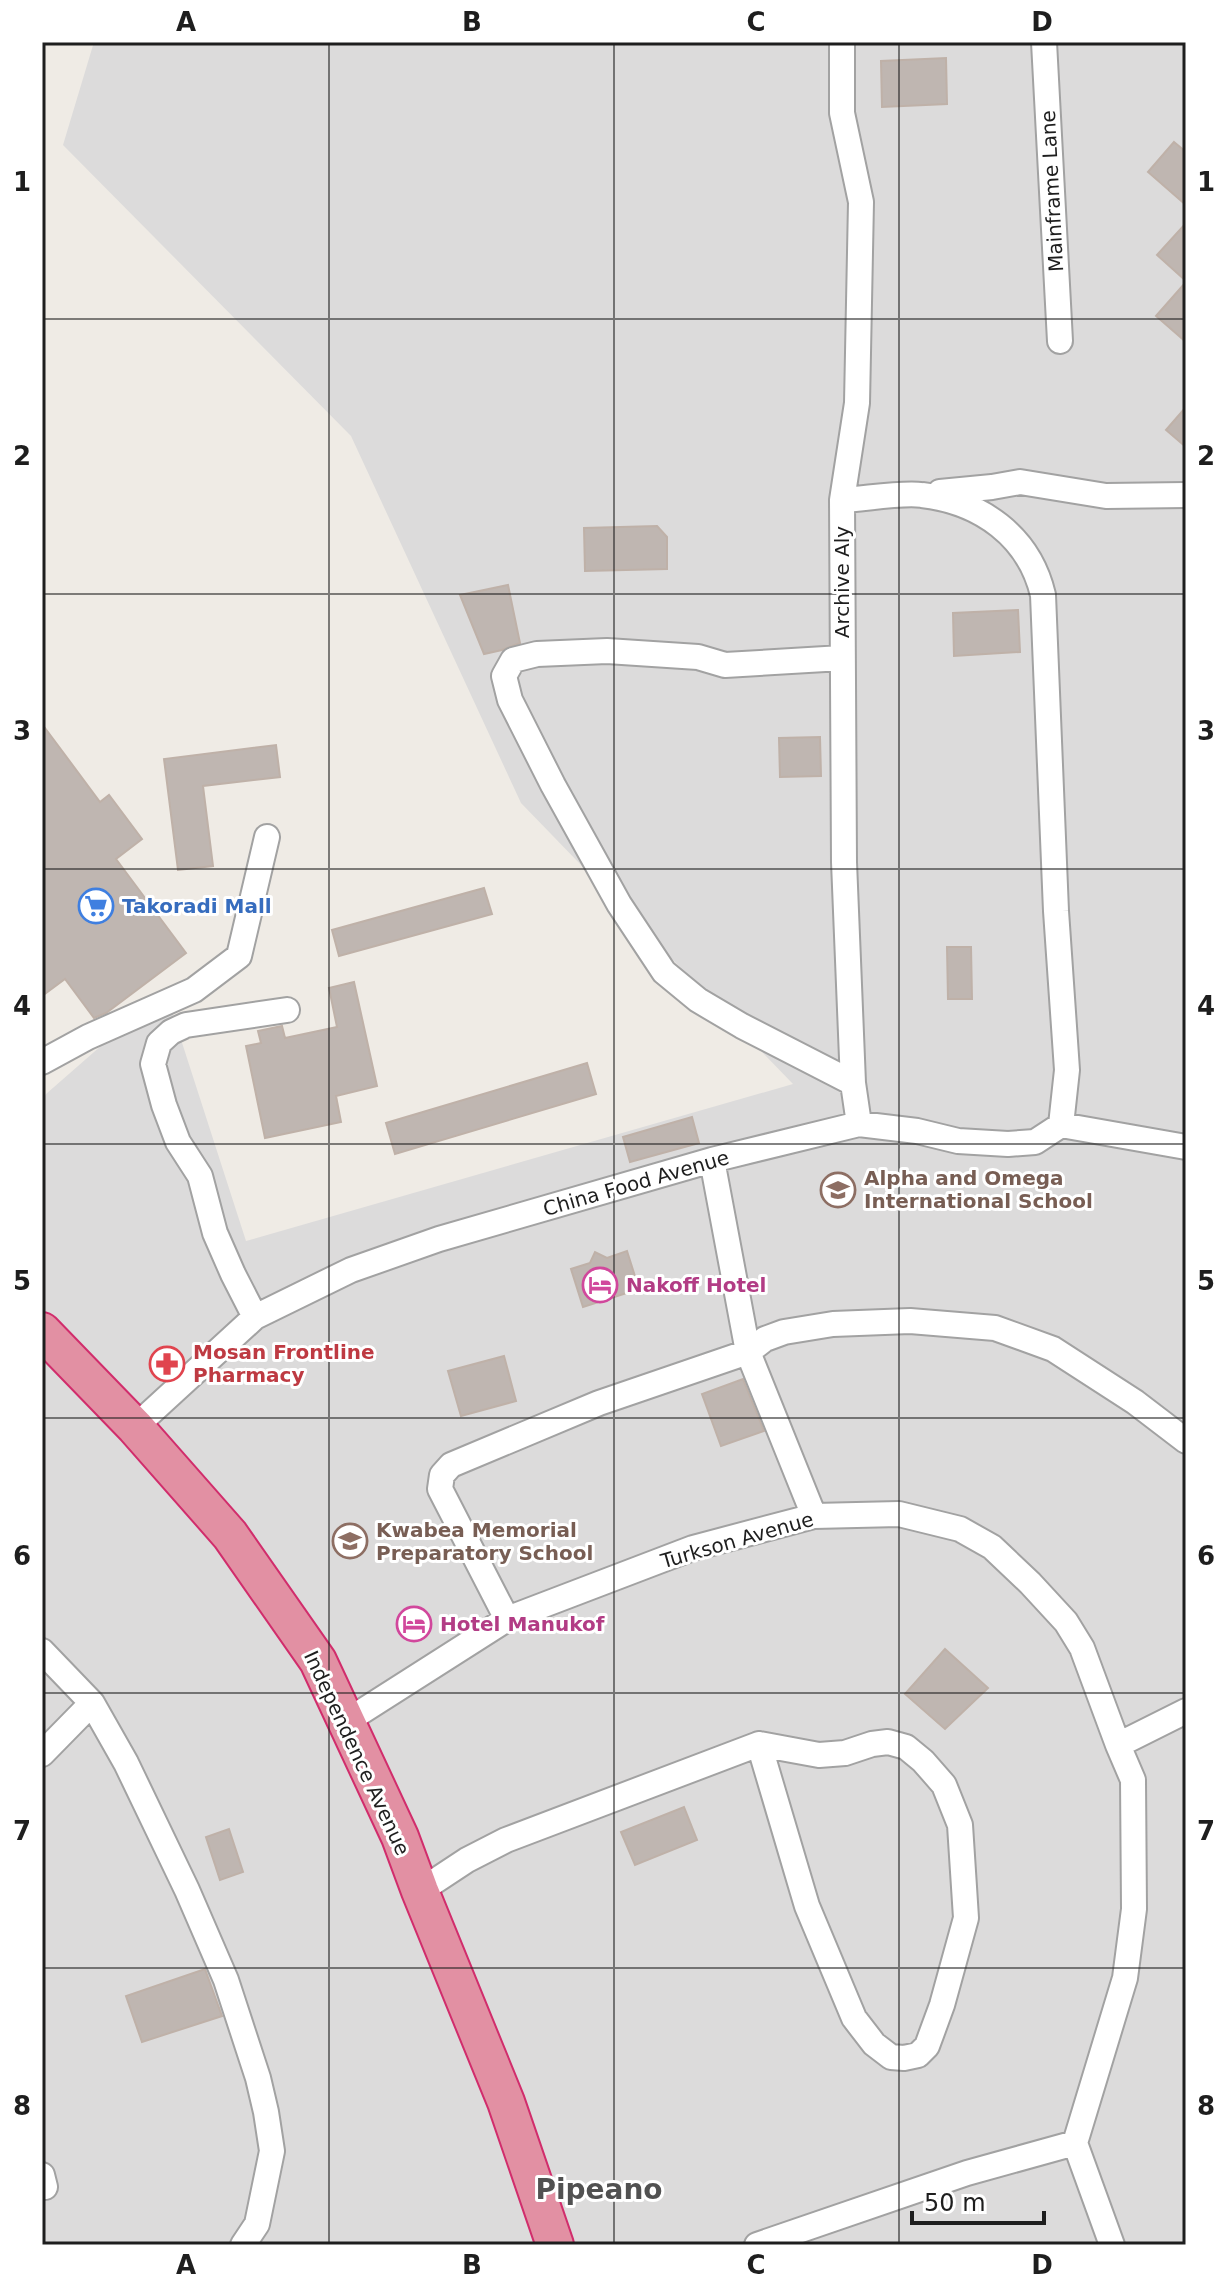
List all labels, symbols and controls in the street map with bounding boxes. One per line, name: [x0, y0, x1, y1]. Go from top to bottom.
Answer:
text: A: [176, 7, 196, 37]
text: B: [462, 7, 482, 37]
text: C: [746, 7, 766, 37]
text: D: [1031, 7, 1053, 37]
street label: Mainframe Lane: [1036, 110, 1068, 272]
text: 1: [13, 167, 31, 197]
text: 1: [1197, 167, 1215, 197]
text: 2: [13, 441, 31, 471]
text: 2: [1197, 441, 1215, 471]
street label: Archive Aly: [830, 526, 854, 638]
text: 3: [13, 716, 31, 746]
text: 3: [1197, 716, 1215, 746]
supermarket icon: Takoradi Mall: [77, 887, 115, 925]
place label: Takoradi Mall: [122, 894, 272, 918]
text: 4: [13, 991, 31, 1021]
text: 4: [1197, 991, 1215, 1021]
street label: China Food Avenue: [540, 1145, 732, 1221]
place label: Alpha and Omega International School: [864, 1166, 1093, 1213]
school or university icon: Alpha and Omega International School: [819, 1171, 857, 1209]
text: 5: [13, 1266, 31, 1296]
hotel icon: Nakoff Hotel: [581, 1266, 619, 1304]
text: 5: [1197, 1266, 1215, 1296]
place label: Nakoff Hotel: [626, 1273, 766, 1297]
place label: Mosan Frontline Pharmacy: [193, 1340, 375, 1387]
pharmacy icon: Mosan Frontline Pharmacy: [148, 1345, 186, 1383]
street label: Turkson Avenue: [657, 1507, 816, 1574]
place label: Kwabea Memorial Preparatory School: [376, 1518, 593, 1565]
school or university icon: Kwabea Memorial Preparatory School: [331, 1522, 369, 1560]
text: 6: [13, 1541, 31, 1571]
text: 6: [1197, 1541, 1215, 1571]
hotel icon: Hotel Manukof: [395, 1605, 433, 1643]
place label: Hotel Manukof: [440, 1612, 605, 1636]
street label: Independence Avenue: [299, 1647, 415, 1859]
text: 7: [13, 1816, 31, 1846]
text: 7: [1197, 1816, 1215, 1846]
text: 8: [13, 2091, 31, 2121]
text: 8: [1197, 2091, 1215, 2121]
district label: Pipeano: [535, 2173, 663, 2206]
scale bar: [912, 2175, 1044, 2225]
text: 50 m: [924, 2189, 986, 2217]
text: A: [176, 2250, 196, 2280]
text: B: [462, 2250, 482, 2280]
text: C: [746, 2250, 766, 2280]
text: D: [1031, 2250, 1053, 2280]

